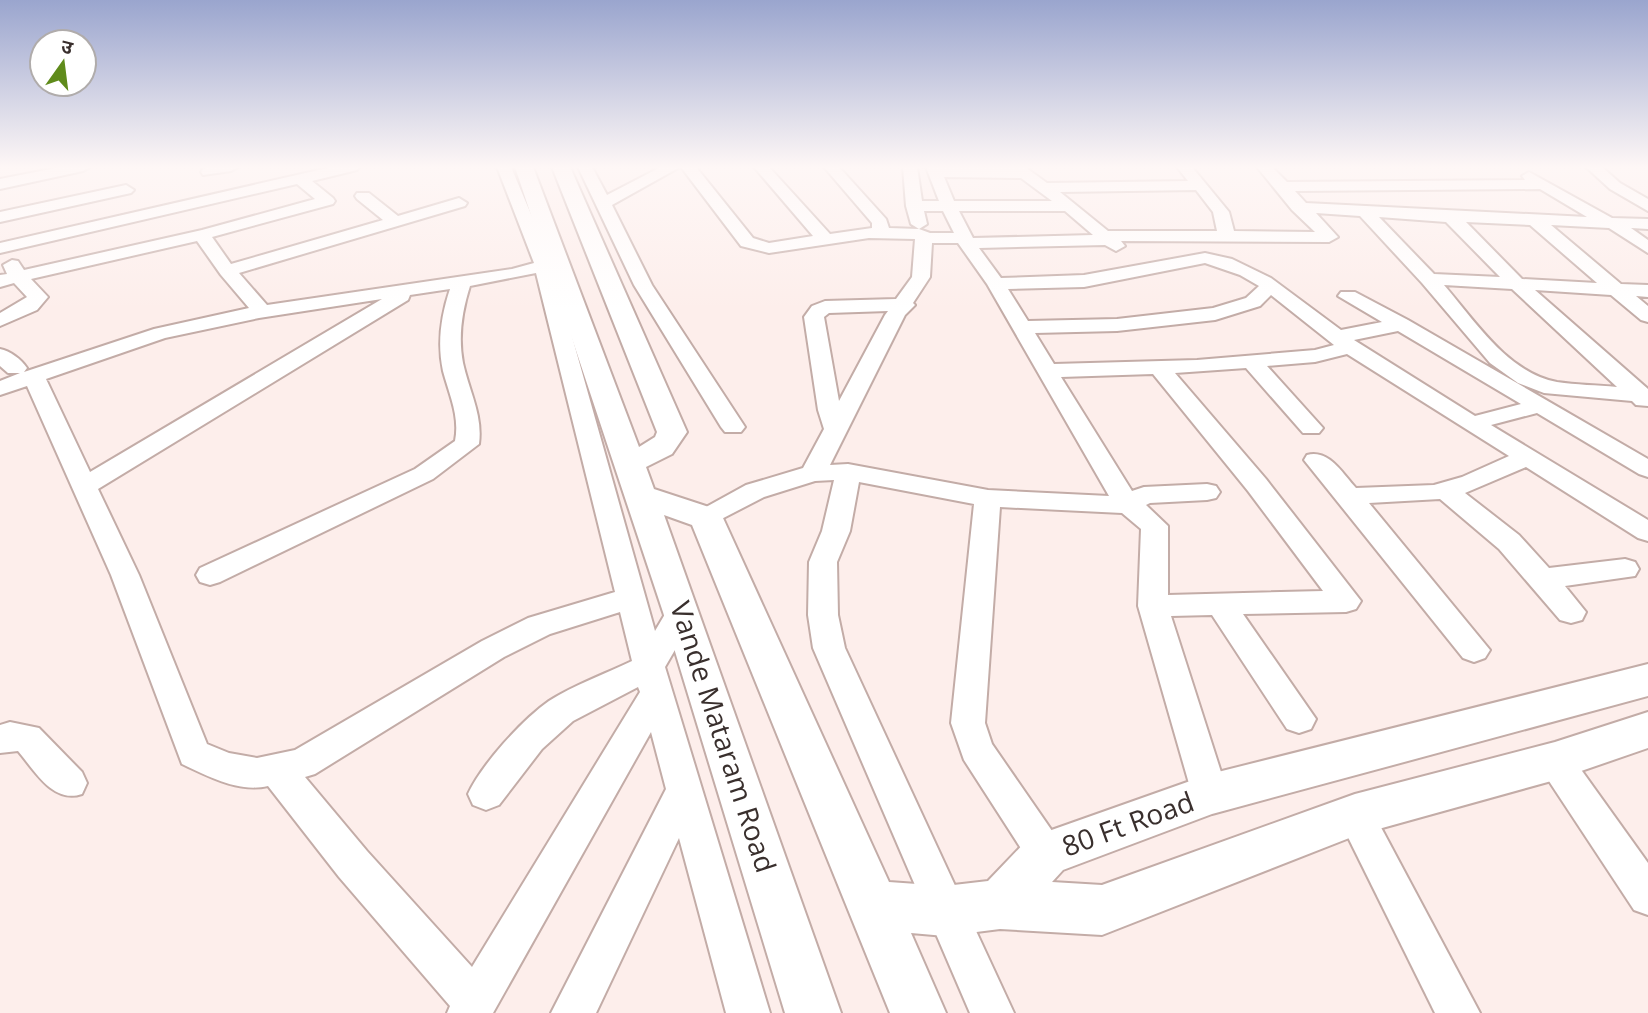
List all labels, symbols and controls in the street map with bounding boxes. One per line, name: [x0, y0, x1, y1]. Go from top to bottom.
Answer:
north arrow: [28, 28, 98, 98]
text: उ: [59, 33, 77, 61]
street label: Vande Mataram Road: [662, 596, 786, 877]
street label: 80 Ft Road: [1056, 782, 1199, 864]

